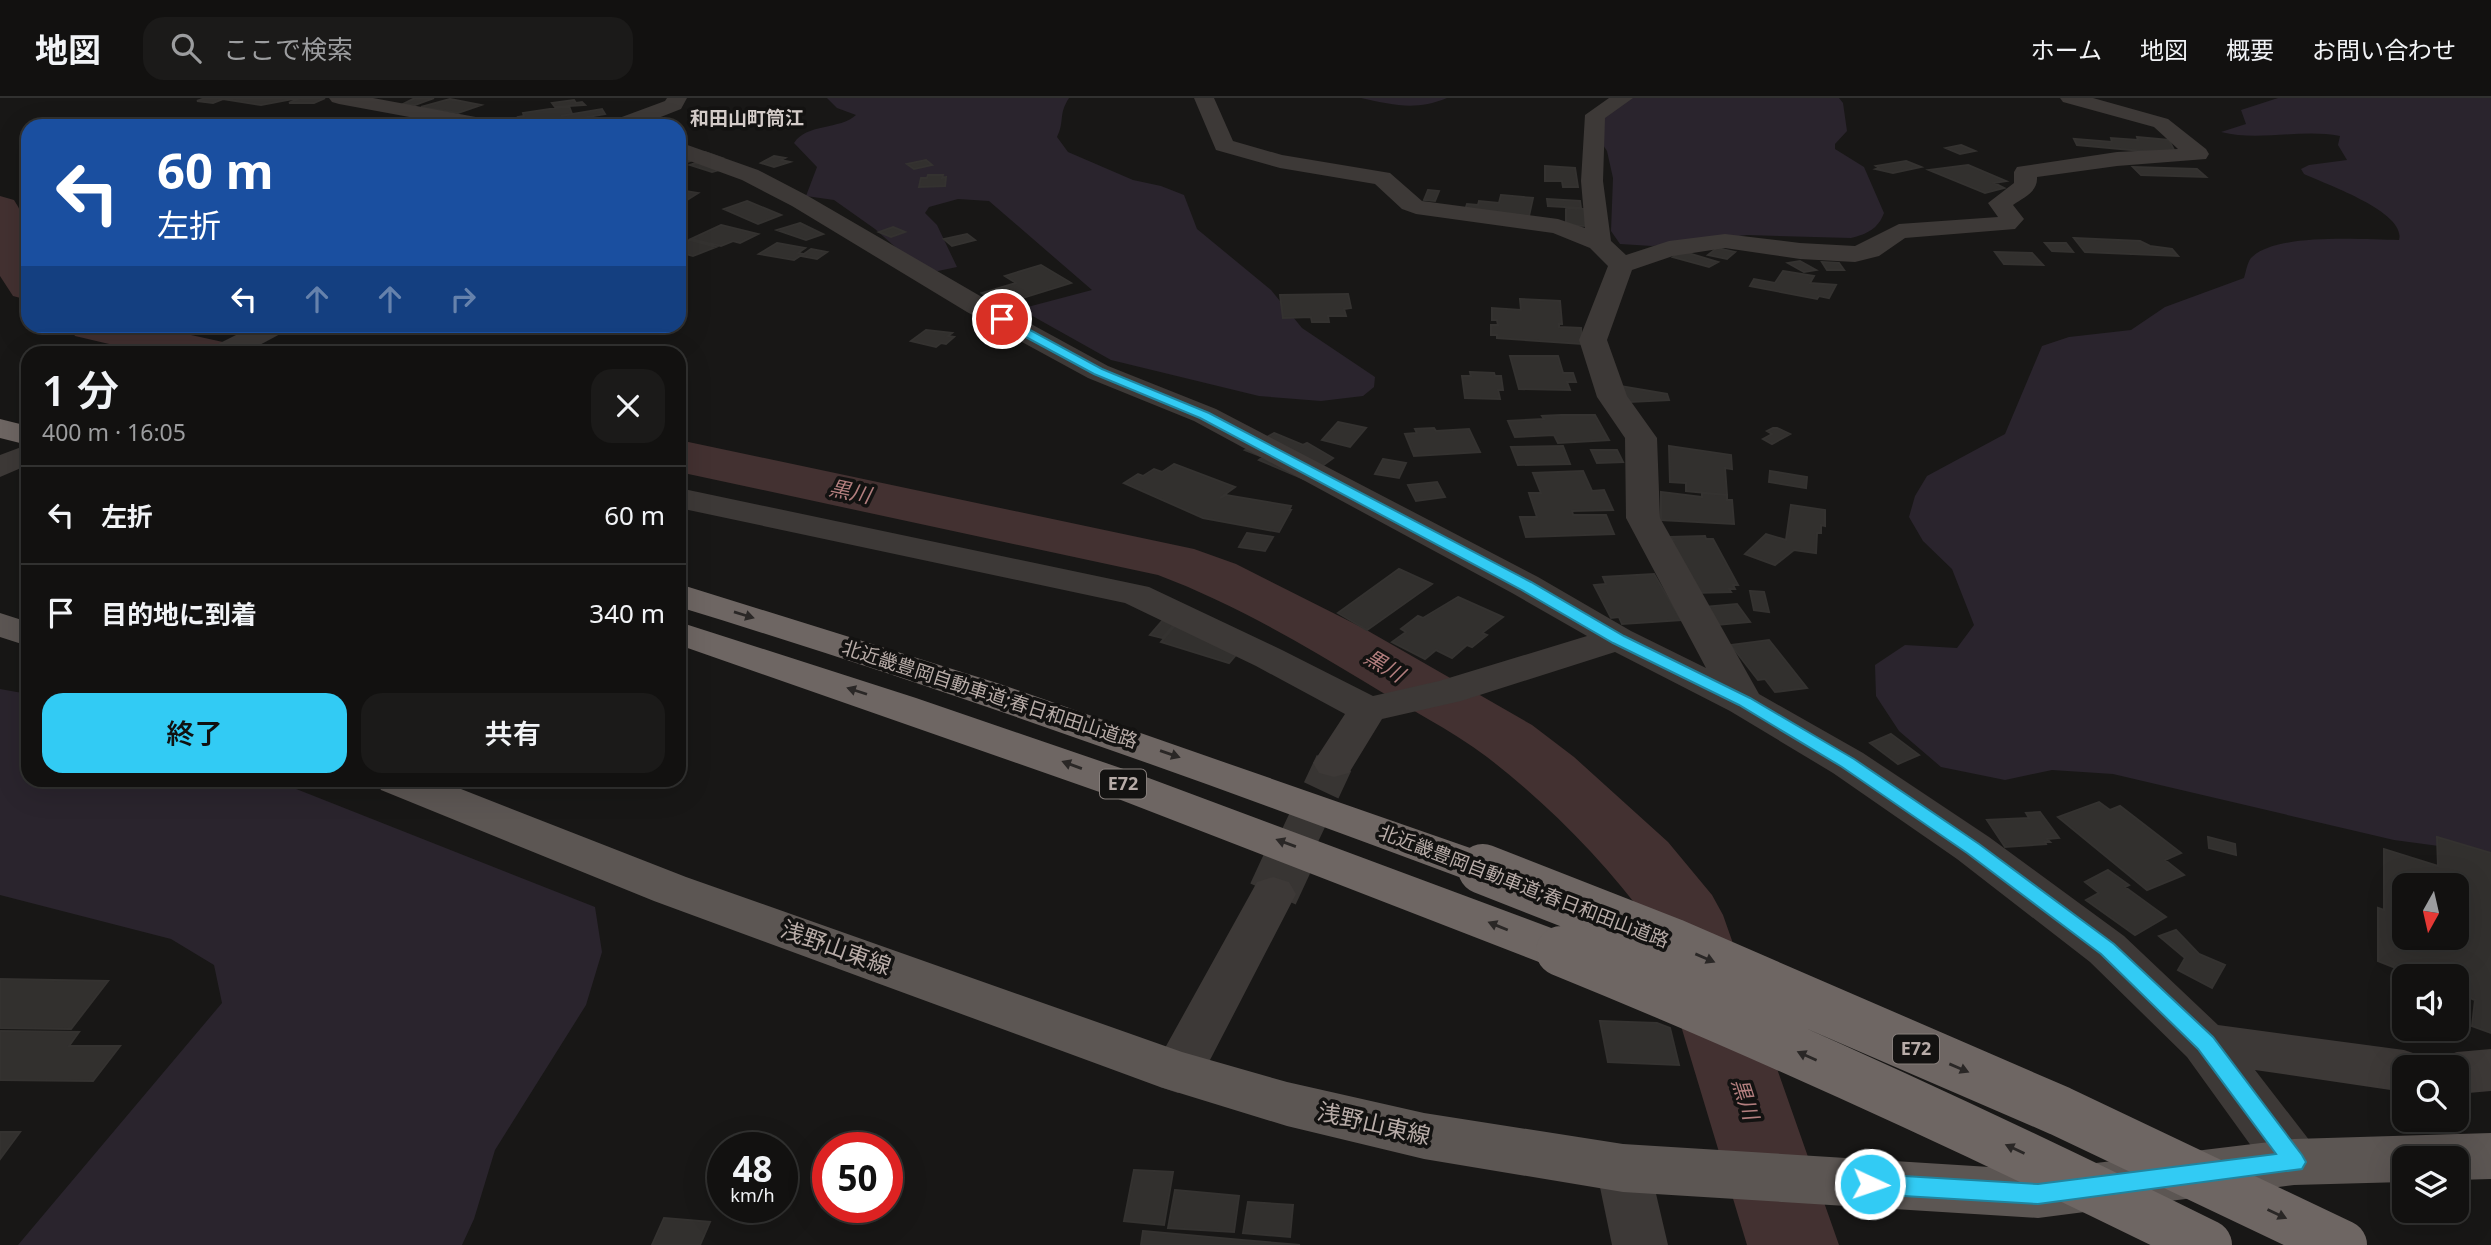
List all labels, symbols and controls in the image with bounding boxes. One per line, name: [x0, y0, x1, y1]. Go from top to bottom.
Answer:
search box: [143, 17, 633, 80]
text: 地図: [35, 27, 101, 72]
icon: search: [167, 29, 205, 67]
text: ここで検索: [223, 31, 353, 67]
text: ホーム: [2031, 33, 2102, 66]
text: 地図: [2140, 33, 2188, 66]
text: 概要: [2226, 33, 2274, 66]
text: お問い合わせ: [2312, 33, 2456, 66]
district label: 和田山町筒江: [690, 105, 804, 131]
text: 60 m: [157, 137, 274, 203]
icon: left: [42, 147, 133, 238]
text: 左折: [157, 203, 221, 246]
icon: left: [225, 280, 263, 318]
icon: ahead: [298, 280, 336, 318]
icon: ahead: [371, 280, 409, 318]
icon: right: [444, 280, 482, 318]
pin: [972, 289, 1032, 349]
icon: arrive: [983, 300, 1021, 338]
text: 1 分: [42, 361, 119, 418]
button: close: [591, 369, 665, 443]
text: 400 m · 16:05: [42, 416, 186, 448]
water label: 黒川: [827, 473, 876, 509]
icon: left: [42, 496, 80, 534]
text: 60 m: [604, 497, 665, 533]
text: 左折: [101, 498, 153, 534]
icon: arrive: [42, 594, 80, 632]
text: 340 m: [589, 595, 665, 631]
text: 目的地に到着: [101, 596, 257, 632]
one-way arrow: [734, 610, 755, 620]
street label: 北近畿豊岡自動車道;春日和田山道路: [839, 634, 1141, 754]
water label: 黒川: [1359, 642, 1411, 689]
one-way arrow: [846, 686, 867, 696]
button: 終了: [42, 693, 347, 773]
button: 共有: [361, 693, 665, 773]
one-way arrow: [1160, 749, 1181, 760]
one-way arrow: [1062, 759, 1083, 770]
road number: E72: [1100, 770, 1146, 798]
street label: 北近畿豊岡自動車道;春日和田山道路: [1375, 818, 1673, 954]
one-way arrow: [1275, 838, 1296, 849]
north arrow: [2392, 873, 2469, 950]
map controls: [2392, 873, 2469, 1223]
street label: 浅野山東線: [777, 912, 896, 982]
one-way arrow: [1488, 920, 1508, 932]
one-way arrow: [1695, 953, 1716, 964]
button: sound: [2392, 964, 2469, 1041]
road number: E72: [1893, 1034, 1939, 1064]
one-way arrow: [1797, 1050, 1817, 1062]
button: search: [2392, 1055, 2469, 1132]
one-way arrow: [1949, 1062, 1969, 1074]
water label: 黒川: [1726, 1074, 1766, 1125]
street label: 浅野山東線: [1315, 1095, 1434, 1152]
speed limit sign: 50: [812, 1132, 903, 1223]
one-way arrow: [2005, 1143, 2025, 1155]
text: 48: [732, 1145, 773, 1192]
button: layers: [2392, 1146, 2469, 1223]
position arrow: [1833, 1147, 1907, 1221]
text: km/h: [730, 1183, 775, 1207]
one-way arrow: [2267, 1209, 2287, 1220]

